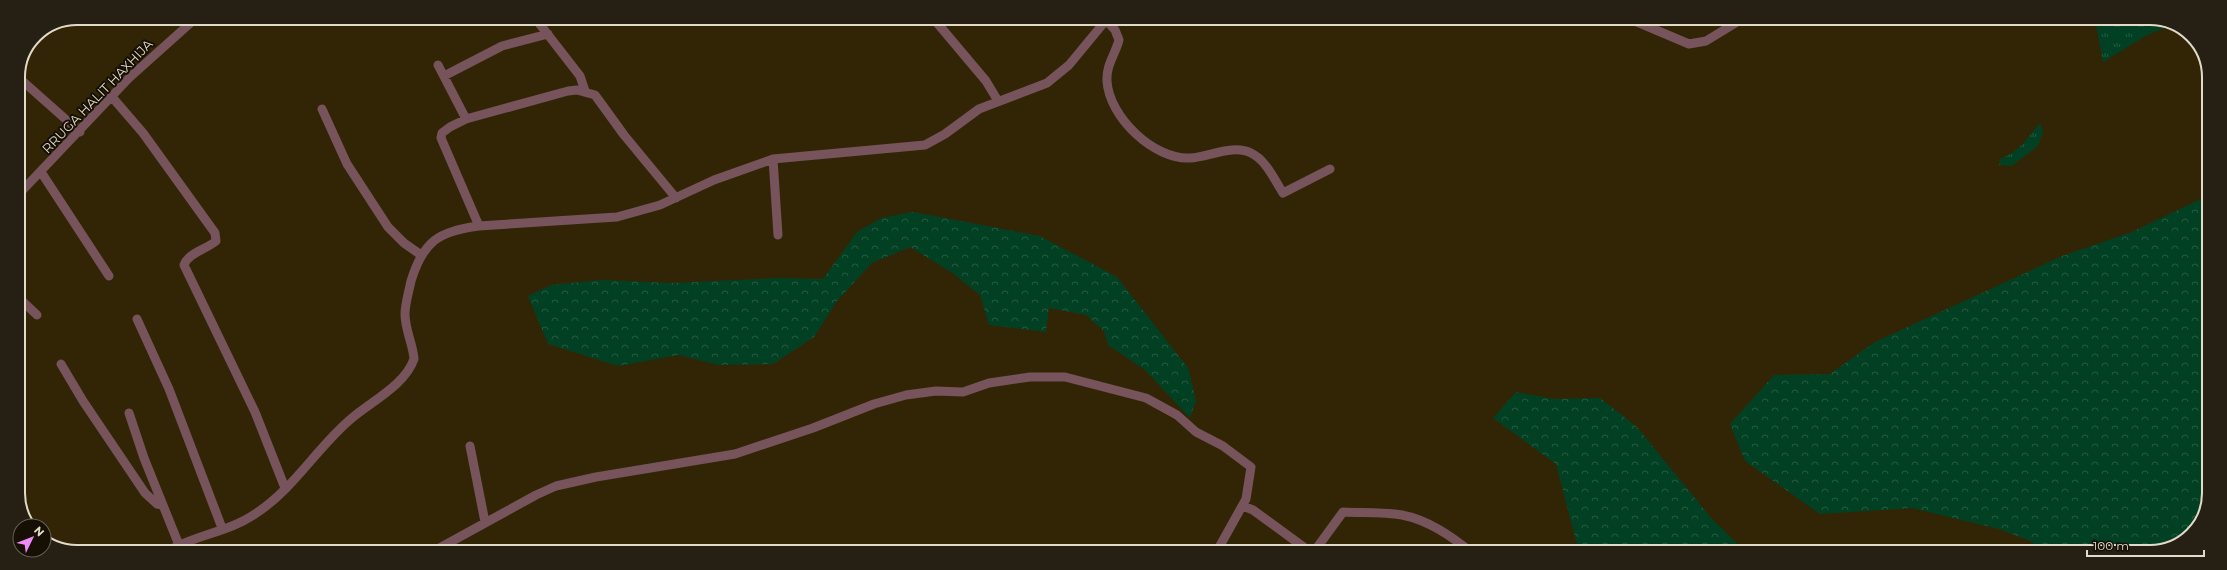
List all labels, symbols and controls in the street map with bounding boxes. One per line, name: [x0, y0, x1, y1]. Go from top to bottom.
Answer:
street label: RRUGA HALIT HAXHIJA: [38, 35, 156, 156]
north arrow: [12, 518, 52, 558]
text: N: [31, 523, 47, 539]
scale bar: [2087, 532, 2204, 558]
text: 100 m: [2093, 538, 2129, 553]

